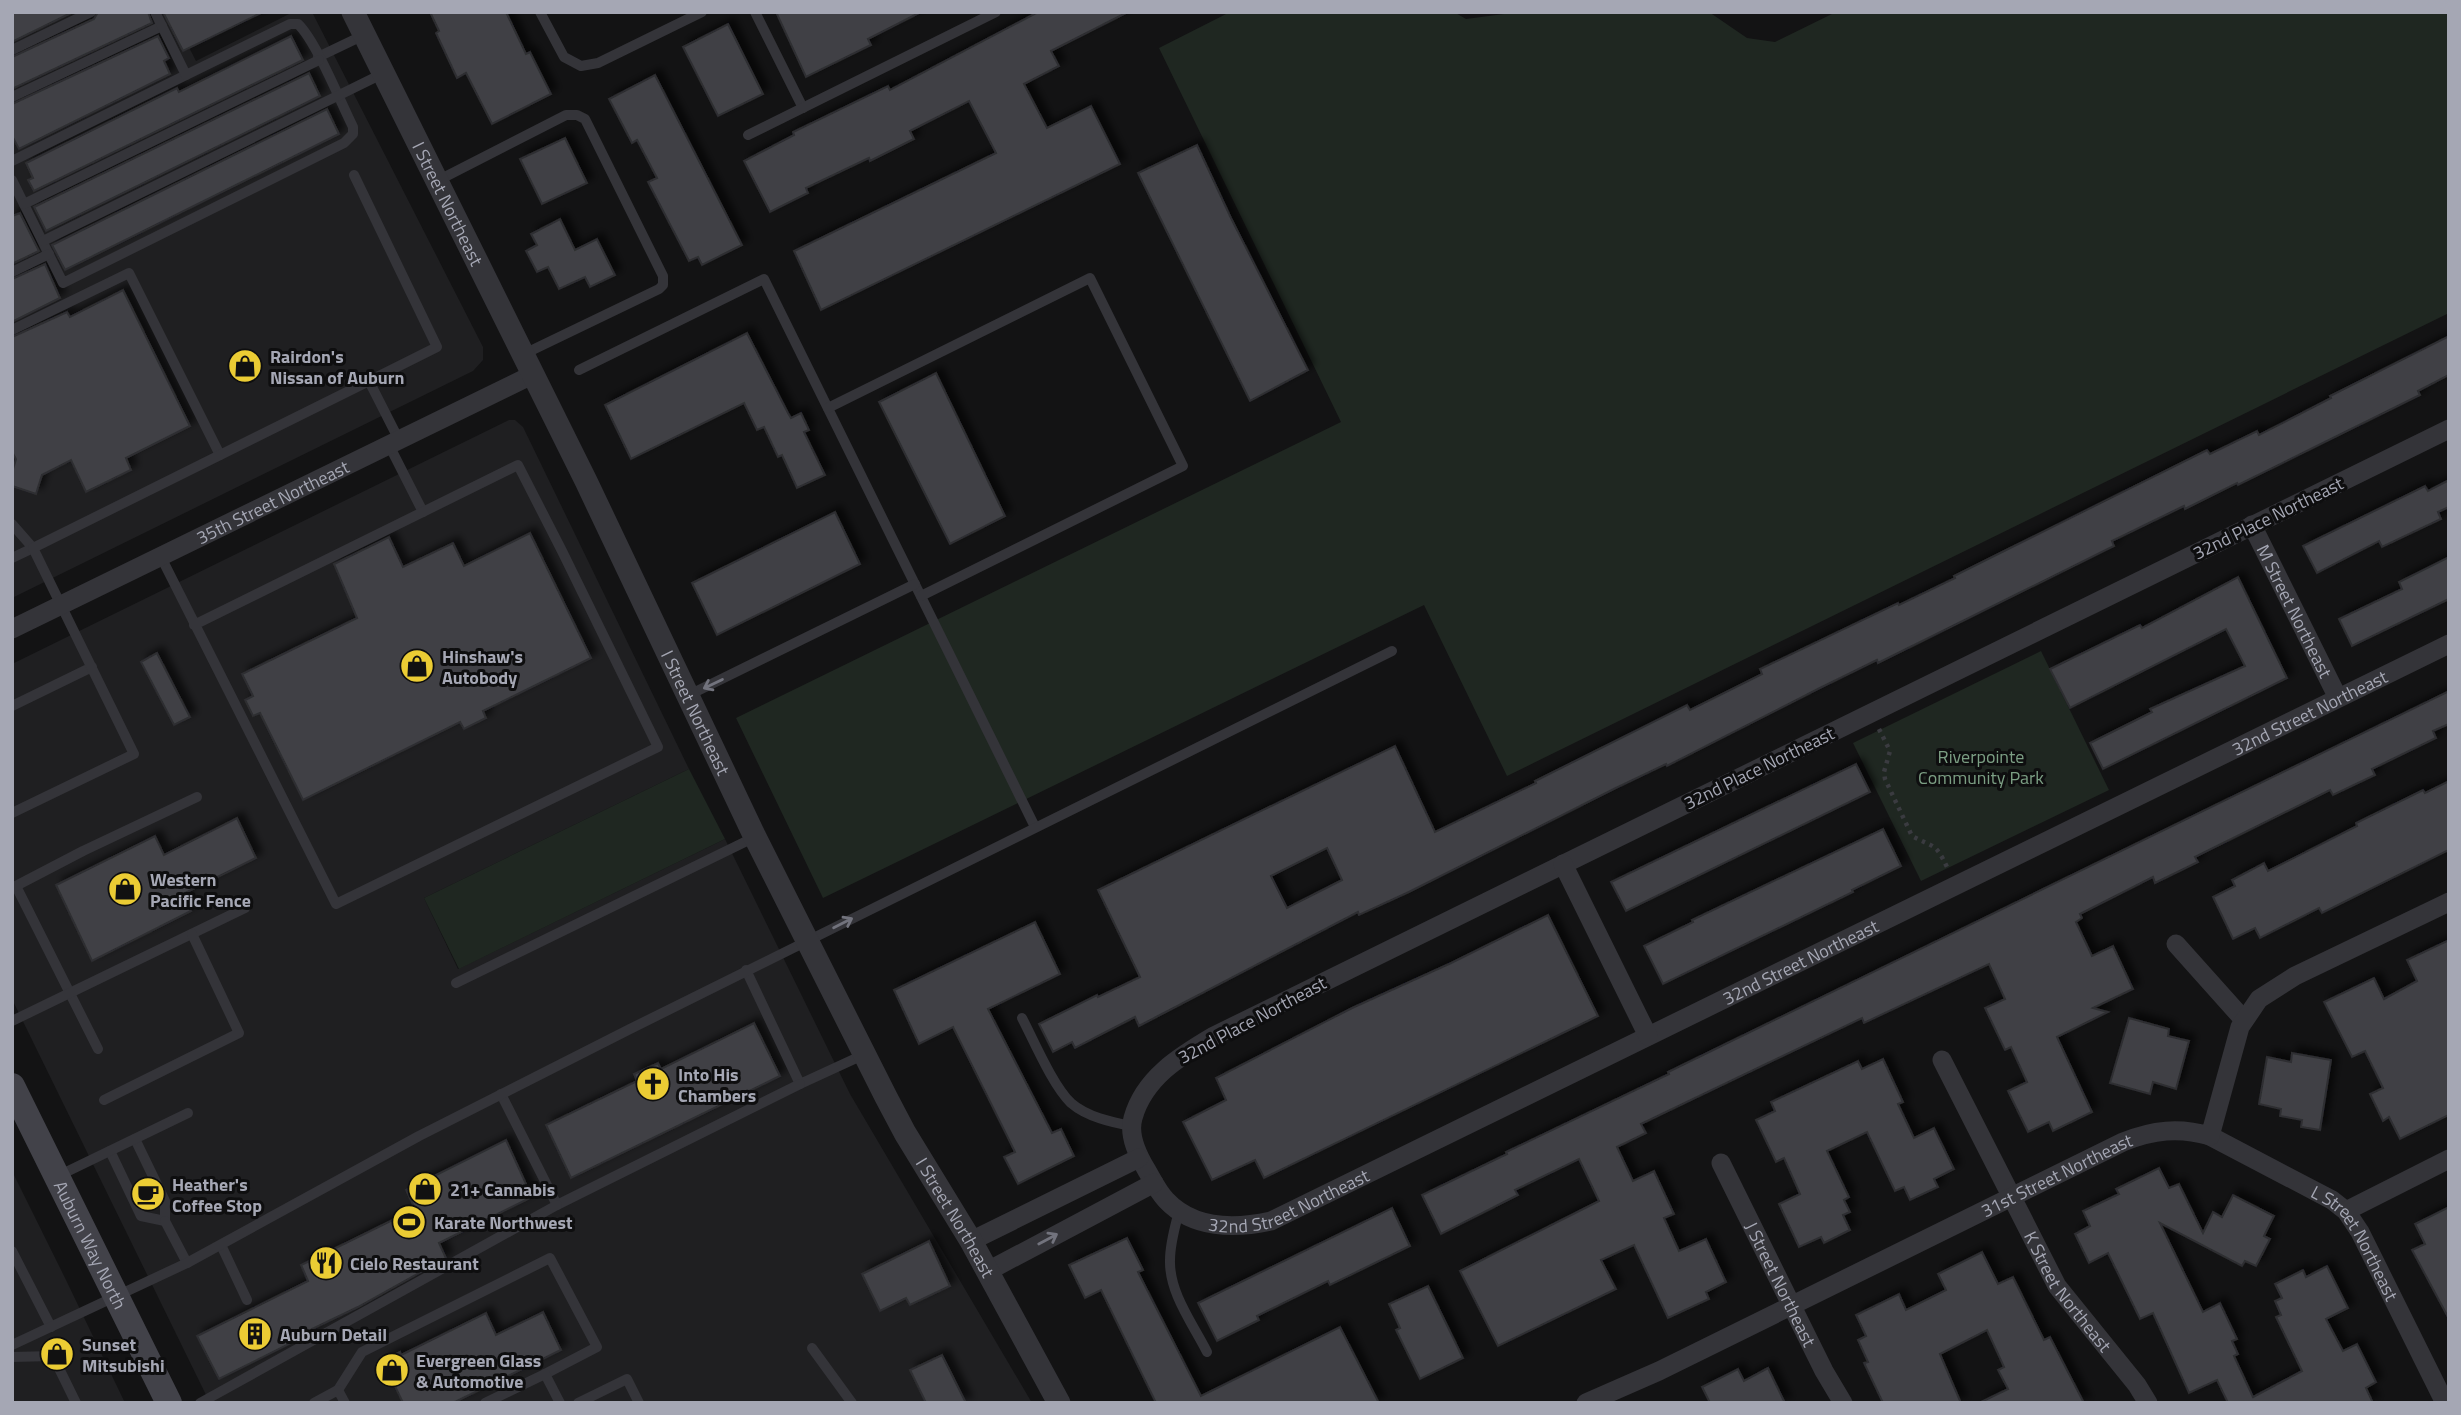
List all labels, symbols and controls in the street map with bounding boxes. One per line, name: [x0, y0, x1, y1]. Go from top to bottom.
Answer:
street label: I Street Northeast: [406, 137, 491, 271]
place label: Rairdon's Nissan of Auburn: [270, 343, 404, 391]
shop icon: Rairdon's Nissan of Auburn: [226, 347, 264, 385]
street label: 35th Street Northeast: [192, 453, 354, 551]
street label: 32nd Place Northeast: [2188, 470, 2348, 566]
street label: M Street Northeast: [2250, 540, 2340, 683]
place label: Hinshaw's Autobody: [442, 643, 523, 691]
street label: I Street Northeast: [655, 646, 737, 780]
shop icon: Hinshaw's Autobody: [398, 647, 436, 685]
street label: 32nd Street Northeast: [2227, 662, 2393, 762]
one-way arrow: [703, 677, 724, 691]
street label: 32nd Place Northeast: [1679, 720, 1839, 816]
park label: Riverpointe Community Park: [1918, 743, 2044, 791]
place label: Western Pacific Fence: [150, 866, 251, 914]
shop icon: Western Pacific Fence: [106, 870, 144, 908]
street label: 32nd Street Northeast: [1718, 912, 1883, 1011]
one-way arrow: [832, 915, 853, 929]
street label: 32nd Place Northeast: [1173, 969, 1332, 1071]
place label: Into His Chambers: [678, 1061, 756, 1109]
church icon: Into His Chambers: [634, 1065, 672, 1103]
street label: 31st Street Northeast: [1976, 1126, 2137, 1224]
street label: I Street Northeast: [909, 1152, 1002, 1283]
street label: 32nd Street Northeast: [1206, 1161, 1374, 1239]
shop icon: 21+ Cannabis: [406, 1170, 444, 1208]
place label: Heather's Coffee Stop: [172, 1171, 262, 1219]
cafe icon: Heather's Coffee Stop: [129, 1175, 167, 1213]
street label: Auburn Way North: [47, 1176, 134, 1313]
place label: 21+ Cannabis: [450, 1176, 555, 1203]
street label: L Street Northeast: [2307, 1178, 2406, 1306]
sports icon: Karate Northwest: [390, 1203, 428, 1241]
place label: Karate Northwest: [434, 1209, 573, 1236]
street label: J Street Northeast: [1739, 1217, 1824, 1352]
street label: K Street Northeast: [2018, 1226, 2119, 1358]
one-way arrow: [1037, 1232, 1058, 1245]
restaurant icon: Cielo Restaurant: [307, 1244, 345, 1282]
place label: Cielo Restaurant: [350, 1250, 479, 1277]
building icon: Auburn Detail: [236, 1315, 274, 1353]
place label: Auburn Detail: [280, 1321, 387, 1348]
place label: Sunset Mitsubishi: [82, 1331, 165, 1379]
shop icon: Sunset Mitsubishi: [38, 1335, 76, 1373]
place label: Evergreen Glass & Automotive: [416, 1347, 541, 1395]
shop icon: Evergreen Glass & Automotive: [373, 1351, 411, 1389]

